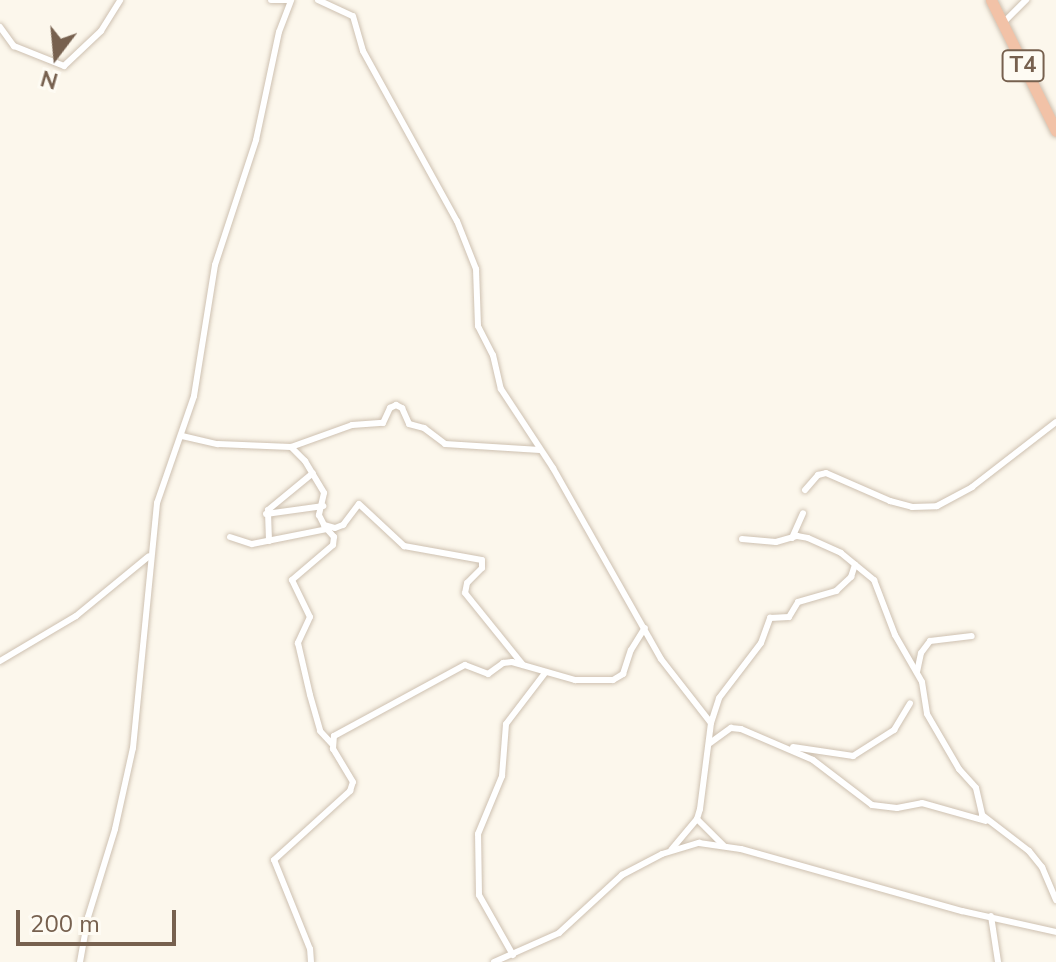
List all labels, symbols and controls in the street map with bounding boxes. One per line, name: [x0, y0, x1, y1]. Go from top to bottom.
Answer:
north arrow: [16, 16, 96, 96]
road number: T4: [1001, 48, 1045, 84]
text: N: [37, 62, 61, 96]
scale bar: [20, 894, 180, 944]
text: 200 m: [30, 908, 100, 940]

